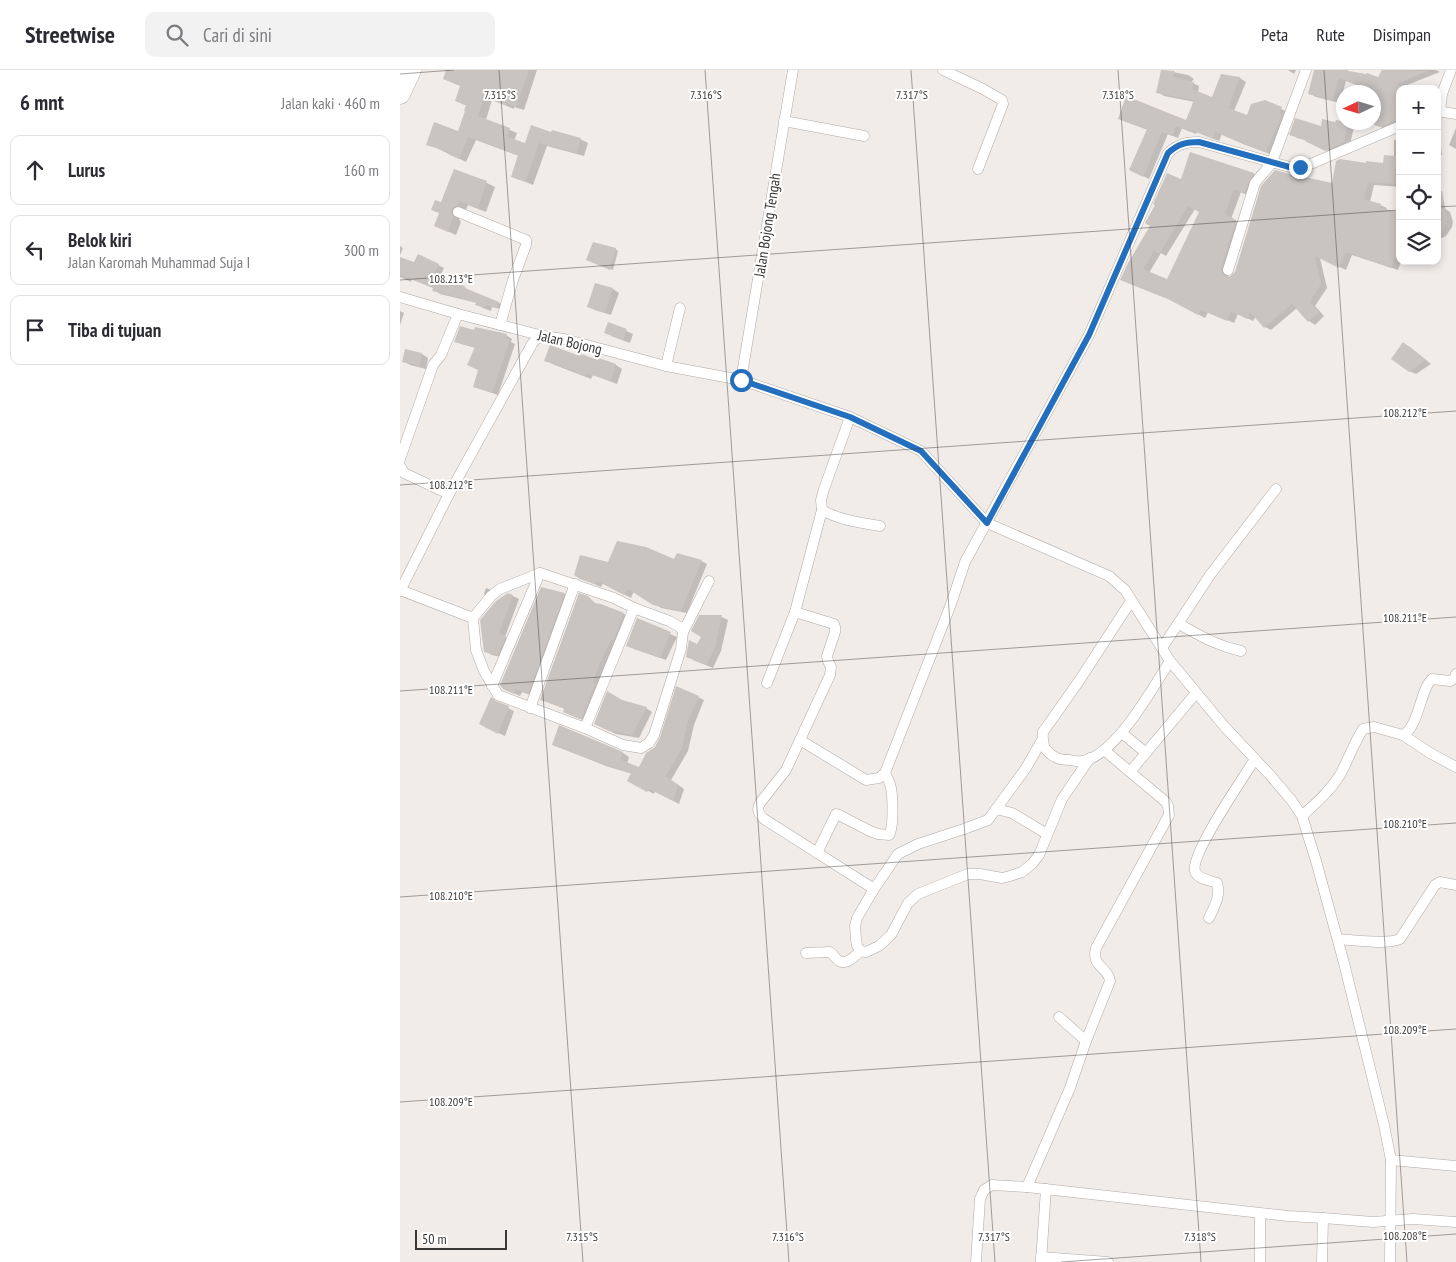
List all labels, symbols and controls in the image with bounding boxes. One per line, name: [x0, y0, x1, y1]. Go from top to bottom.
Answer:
search box: [145, 12, 495, 57]
text: Streetwise: [25, 19, 115, 50]
icon: search: [163, 21, 191, 49]
text: Cari di sini: [203, 23, 272, 47]
text: Peta: [1261, 23, 1288, 46]
text: Rute: [1316, 23, 1345, 46]
text: Disimpan: [1373, 23, 1431, 46]
north arrow: [1336, 85, 1381, 130]
map controls: [1396, 85, 1441, 265]
button: +: [1396, 85, 1441, 130]
text: 7.315°S: [484, 87, 516, 102]
text: 7.316°S: [690, 87, 722, 102]
text: 7.317°S: [896, 87, 928, 102]
text: 7.318°S: [1102, 87, 1134, 102]
text: 6 mnt: [20, 89, 64, 116]
text: Jalan kaki · 460 m: [281, 93, 380, 113]
button: −: [1396, 130, 1441, 175]
icon: ahead: [21, 156, 49, 184]
route end: [1289, 156, 1312, 179]
text: Lurus: [68, 158, 105, 182]
text: 160 m: [344, 160, 379, 180]
street label: Jalan Bojong Tengah: [749, 172, 785, 279]
button: locate: [1396, 175, 1441, 220]
button: layers: [1396, 220, 1441, 265]
text: Belok kiri: [68, 228, 132, 252]
icon: left: [21, 236, 49, 264]
text: 300 m: [344, 240, 379, 260]
text: Jalan Karomah Muhammad Suja I: [68, 252, 250, 272]
text: 108.213°E: [429, 271, 473, 286]
icon: arrive: [21, 316, 49, 344]
text: Tiba di tujuan: [68, 318, 161, 342]
street label: Jalan Bojong: [535, 325, 604, 359]
route start: [730, 369, 753, 392]
text: 108.212°E: [1383, 405, 1427, 420]
text: 108.212°E: [429, 477, 473, 492]
text: 108.211°E: [1383, 610, 1427, 625]
text: 108.211°E: [429, 682, 473, 697]
text: 108.210°E: [1383, 816, 1427, 831]
text: 108.210°E: [429, 888, 473, 903]
text: 108.209°E: [1383, 1022, 1427, 1037]
text: 108.209°E: [429, 1094, 473, 1109]
scale bar: [415, 1227, 508, 1250]
text: 108.208°E: [1383, 1228, 1427, 1243]
text: 7.315°S: [566, 1229, 598, 1244]
text: 7.316°S: [772, 1229, 804, 1244]
text: 7.317°S: [978, 1229, 1010, 1244]
text: 7.318°S: [1184, 1229, 1216, 1244]
text: 50 m: [422, 1230, 447, 1248]

